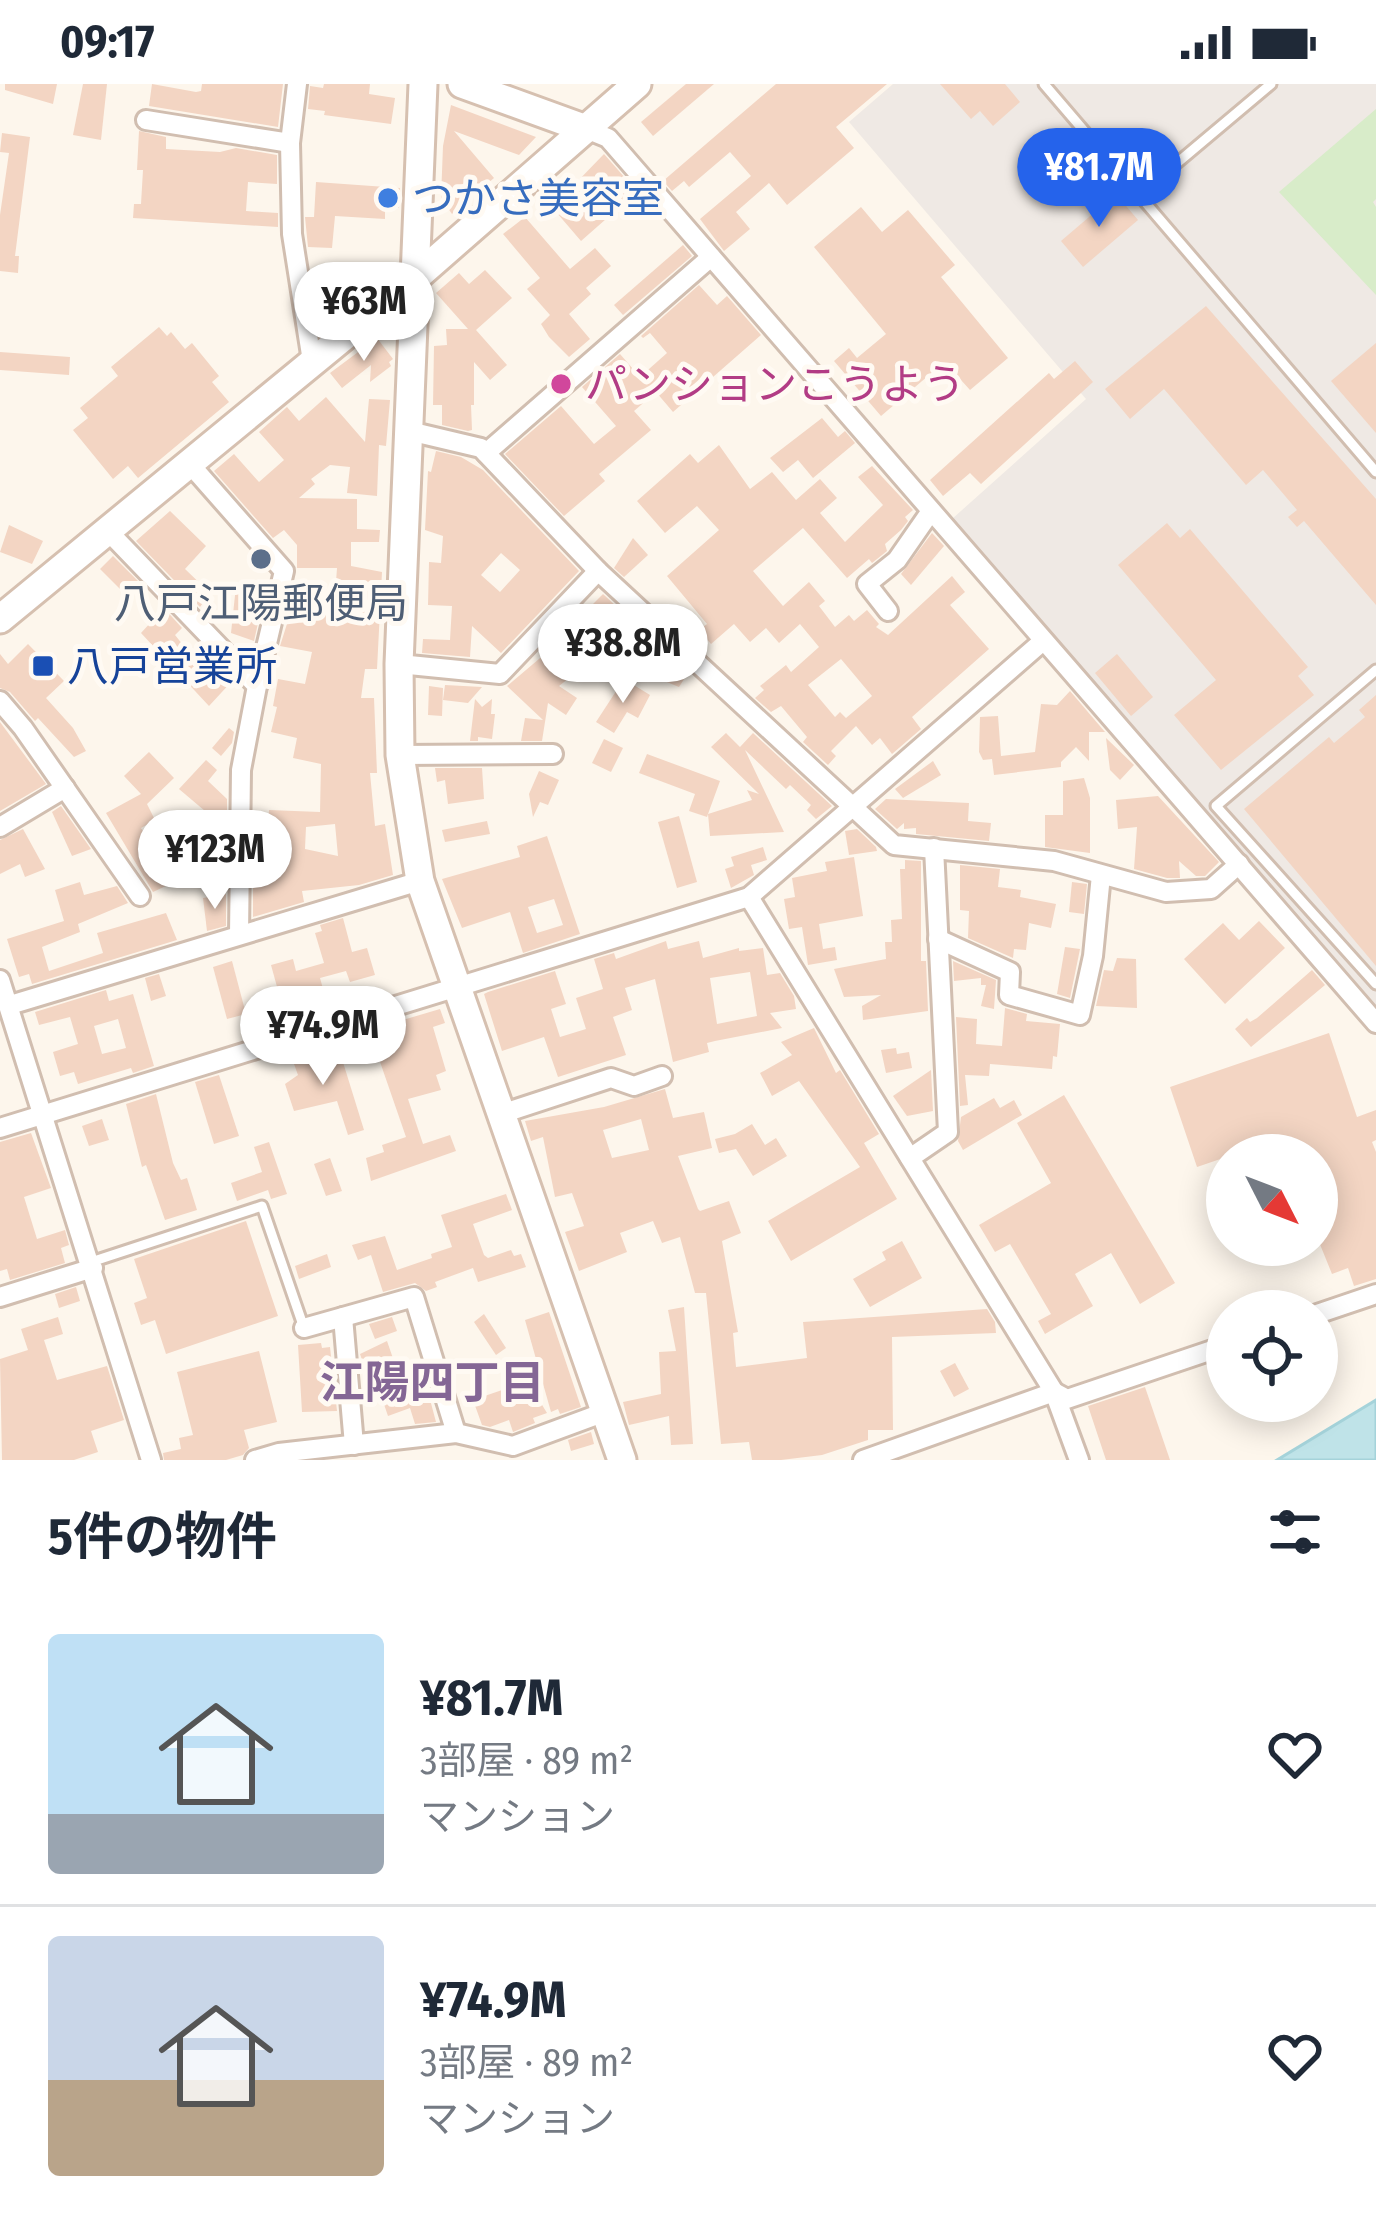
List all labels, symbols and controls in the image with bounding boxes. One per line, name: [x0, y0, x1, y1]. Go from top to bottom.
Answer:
text: 09:17: [60, 15, 154, 69]
pin: ¥81.7M: [1001, 128, 1197, 230]
text: ¥81.7M: [1044, 144, 1154, 190]
place label: つかさ美容室: [412, 174, 664, 224]
marker: つかさ美容室: [375, 185, 401, 211]
pin: ¥63M: [293, 262, 435, 364]
text: ¥63M: [321, 278, 407, 324]
place label: パンションこうよう: [585, 360, 965, 410]
marker: パンションこうよう: [548, 371, 574, 397]
marker: 八戸江陽郵便局: [248, 546, 274, 572]
place label: 八戸江陽郵便局: [114, 579, 408, 629]
pin: ¥38.8M: [525, 604, 721, 706]
text: ¥38.8M: [565, 620, 681, 666]
place label: 八戸営業所: [67, 642, 277, 692]
marker: 八戸営業所: [30, 653, 56, 679]
pin: ¥123M: [131, 810, 299, 912]
text: ¥123M: [165, 826, 265, 872]
pin: ¥74.9M: [225, 986, 421, 1088]
text: ¥74.9M: [267, 1002, 379, 1048]
north arrow: [1206, 1134, 1338, 1266]
map controls: [1206, 1134, 1338, 1422]
button: locate: [1206, 1290, 1338, 1422]
district label: 江陽四丁目: [319, 1356, 545, 1410]
icon: filters: [1262, 1499, 1328, 1565]
text: 5件の物件: [48, 1506, 277, 1568]
text: ¥81.7M: [420, 1667, 563, 1729]
icon: home: [144, 1682, 288, 1826]
icon: heart: [1262, 1721, 1328, 1787]
text: 3部屋 · 89 m²: [420, 1738, 633, 1784]
text: マンション: [420, 1794, 615, 1840]
text: ¥74.9M: [420, 1969, 566, 2031]
icon: home: [144, 1984, 288, 2128]
icon: heart: [1262, 2023, 1328, 2089]
text: 3部屋 · 89 m²: [420, 2040, 633, 2086]
text: マンション: [420, 2096, 615, 2142]

